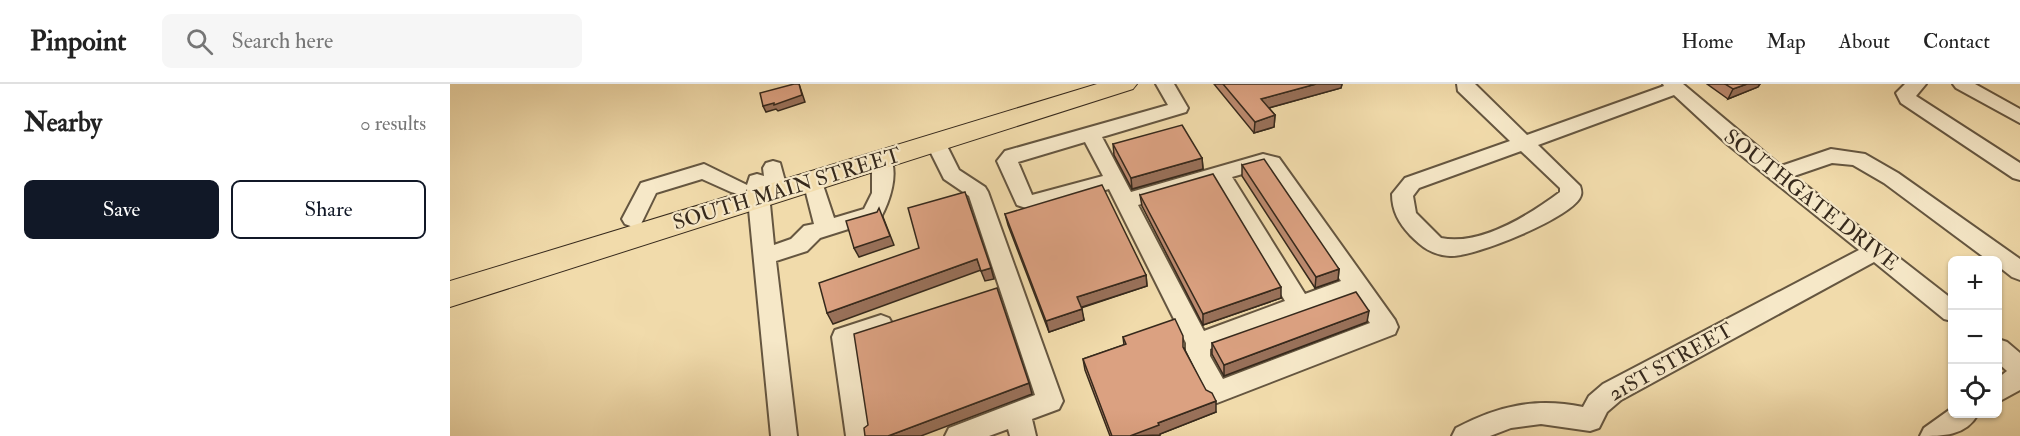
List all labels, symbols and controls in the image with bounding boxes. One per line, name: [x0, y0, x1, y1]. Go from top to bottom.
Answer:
search box: [162, 14, 582, 68]
text: Pinpoint: [30, 24, 126, 59]
icon: search: [183, 25, 216, 58]
text: Search here: [231, 27, 333, 55]
text: Home: [1681, 28, 1733, 55]
text: Map: [1766, 28, 1806, 55]
text: About: [1839, 28, 1890, 55]
text: Contact: [1923, 28, 1990, 55]
text: Nearby: [24, 107, 102, 139]
text: 0 results: [360, 111, 426, 136]
street label: SOUTHGATE DRIVE: [1718, 123, 1904, 277]
street label: SOUTH MAIN STREET: [670, 141, 905, 237]
button: Save: [24, 180, 219, 239]
button: Share: [231, 180, 426, 239]
map controls: [1948, 256, 2002, 418]
button: +: [1948, 256, 2002, 310]
button: −: [1948, 310, 2002, 364]
street label: 21ST STREET: [1604, 317, 1738, 407]
button: locate: [1948, 364, 2002, 418]

